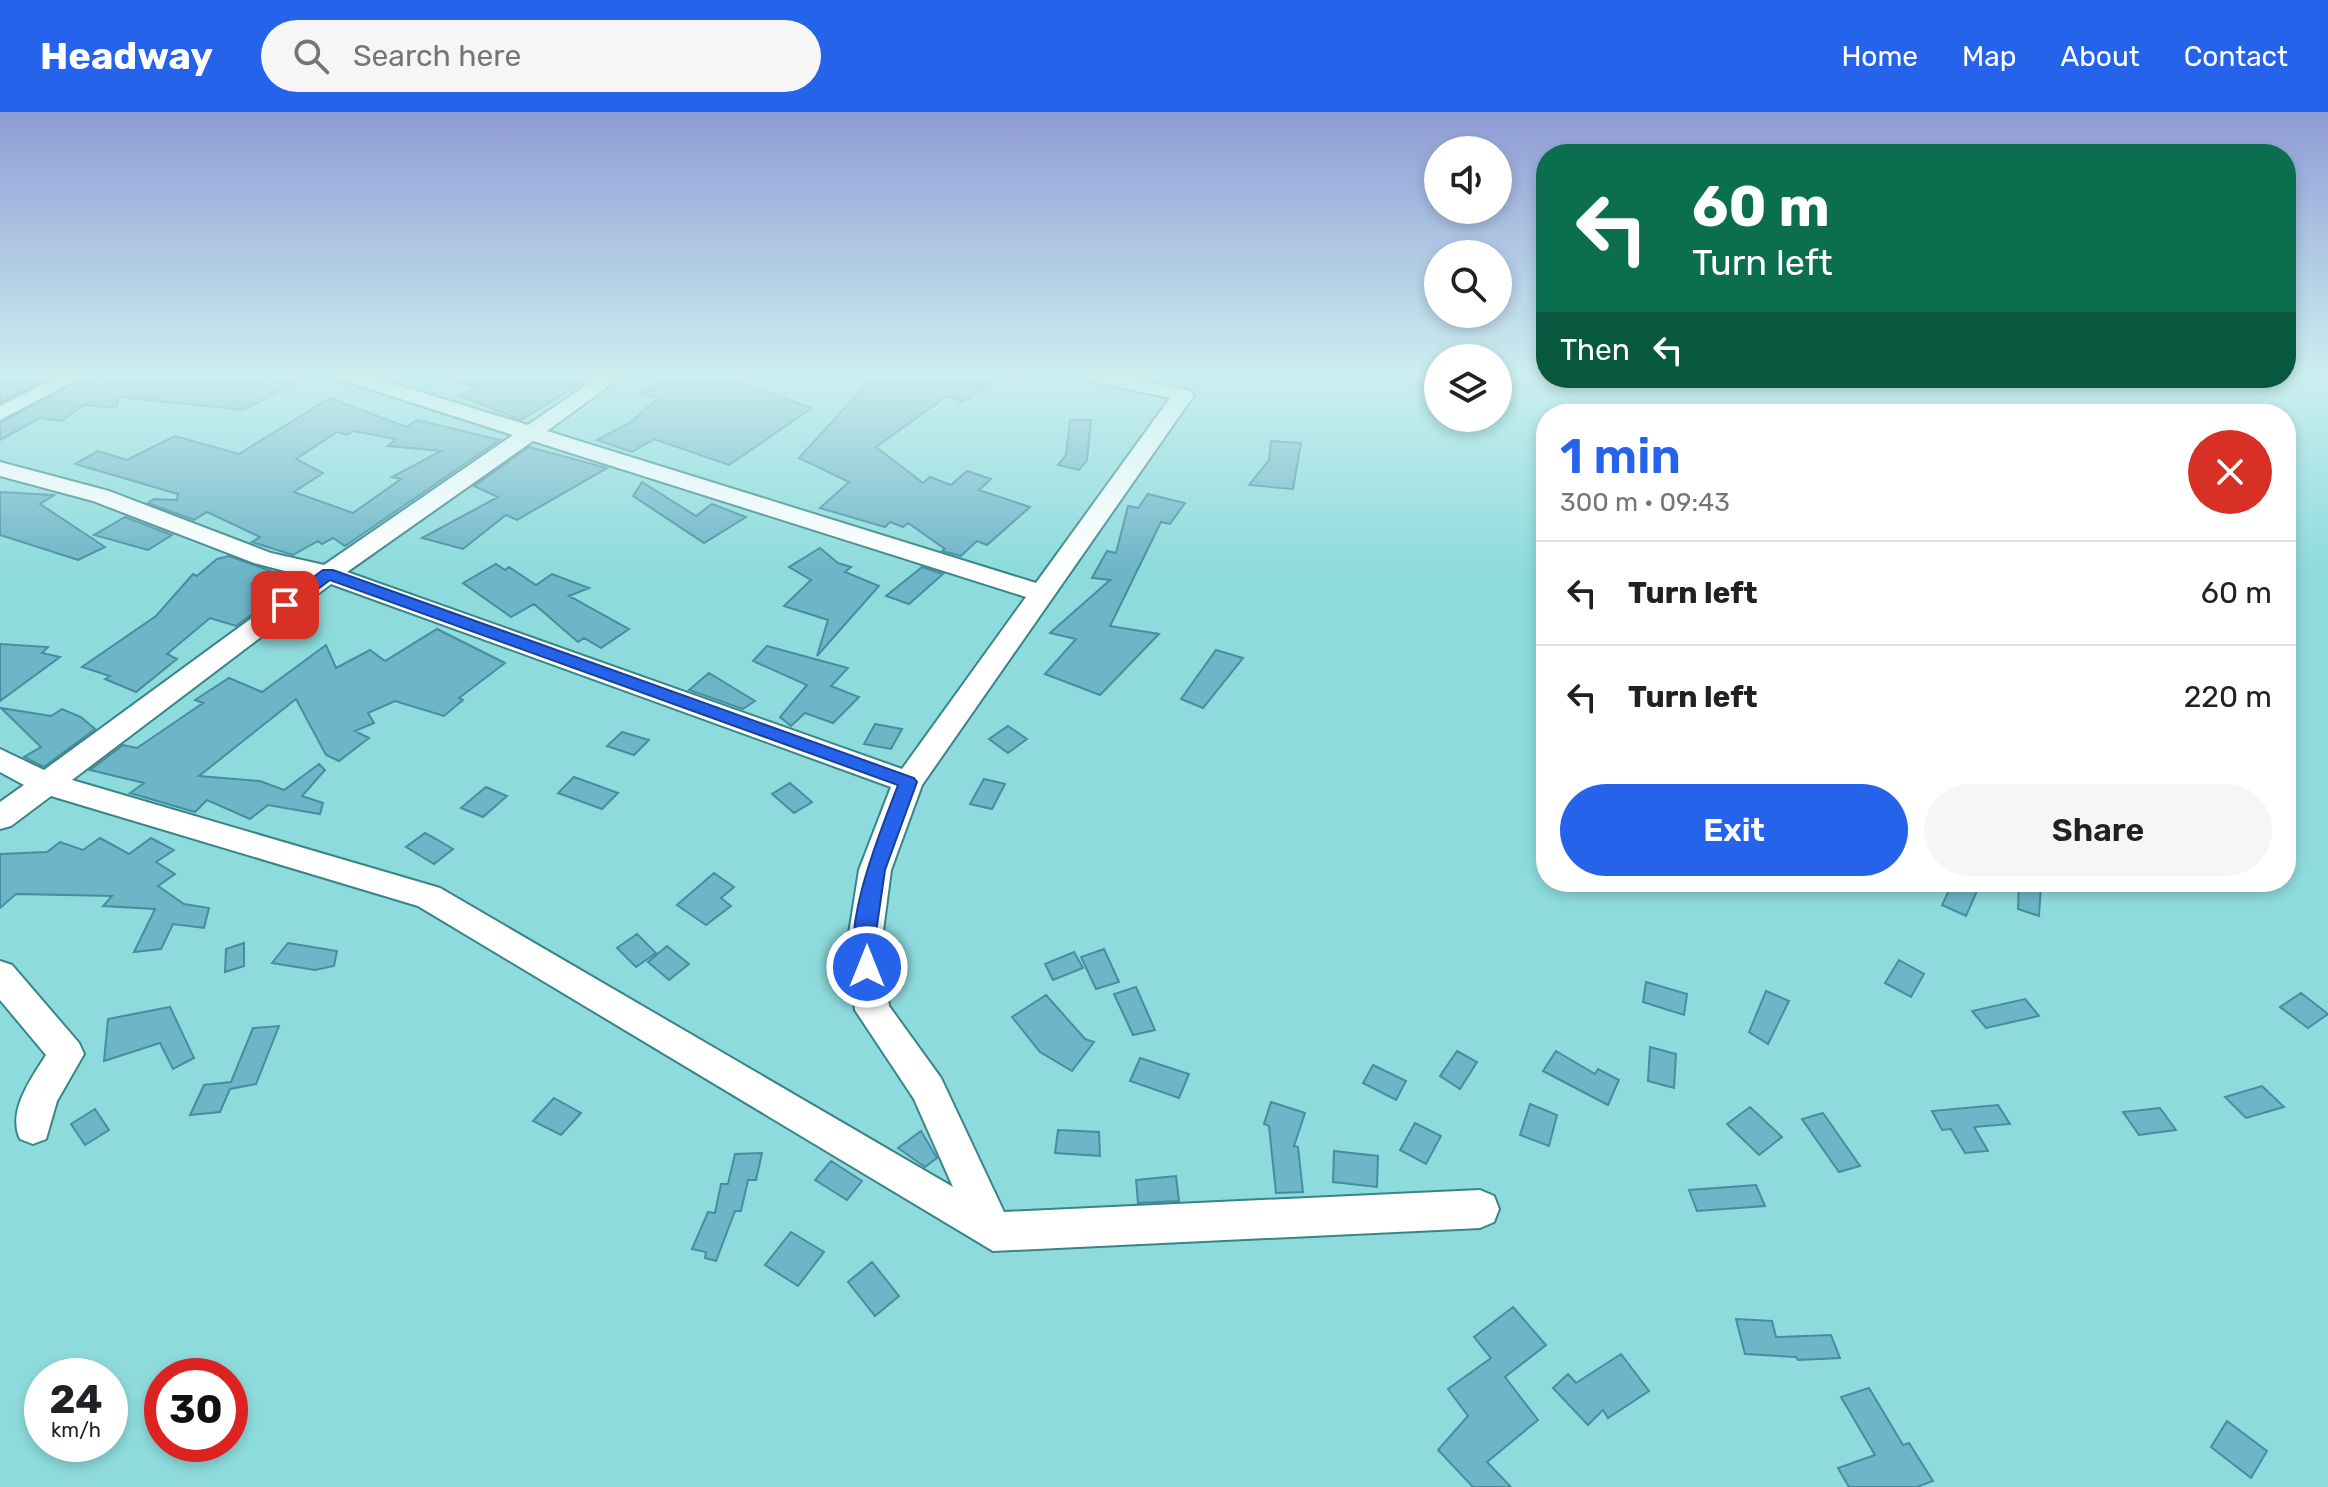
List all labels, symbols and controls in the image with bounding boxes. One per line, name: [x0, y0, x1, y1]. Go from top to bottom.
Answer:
search box: [261, 20, 821, 92]
text: Headway: [40, 33, 213, 79]
icon: search: [289, 34, 333, 78]
text: Search here: [353, 38, 521, 74]
text: Home: [1841, 40, 1918, 73]
text: Map: [1962, 40, 2016, 73]
text: About: [2060, 40, 2140, 73]
text: Contact: [2184, 40, 2288, 73]
map controls: [1424, 136, 1512, 432]
button: sound: [1424, 136, 1512, 224]
text: 60 m: [1692, 174, 1830, 240]
icon: left: [1560, 176, 1664, 280]
button: search: [1424, 240, 1512, 328]
text: Turn left: [1692, 241, 1833, 284]
icon: left: [1646, 328, 1690, 372]
text: Then: [1560, 332, 1630, 368]
button: layers: [1424, 344, 1512, 432]
text: 1 min: [1560, 428, 1681, 485]
button: close: [2188, 430, 2272, 514]
text: 300 m · 09:43: [1560, 487, 1730, 518]
pin: [251, 571, 319, 639]
icon: left: [1560, 571, 1604, 615]
text: Turn left: [1628, 575, 1758, 611]
text: 60 m: [2201, 575, 2272, 611]
icon: arrive: [263, 583, 307, 627]
icon: left: [1560, 675, 1604, 719]
text: Turn left: [1628, 679, 1758, 715]
text: 220 m: [2184, 679, 2272, 715]
button: Exit: [1560, 784, 1908, 876]
button: Share: [1924, 784, 2272, 876]
position arrow: [825, 925, 909, 1009]
speed limit sign: 30: [144, 1358, 248, 1462]
text: 24: [49, 1376, 103, 1423]
text: km/h: [51, 1418, 101, 1442]

